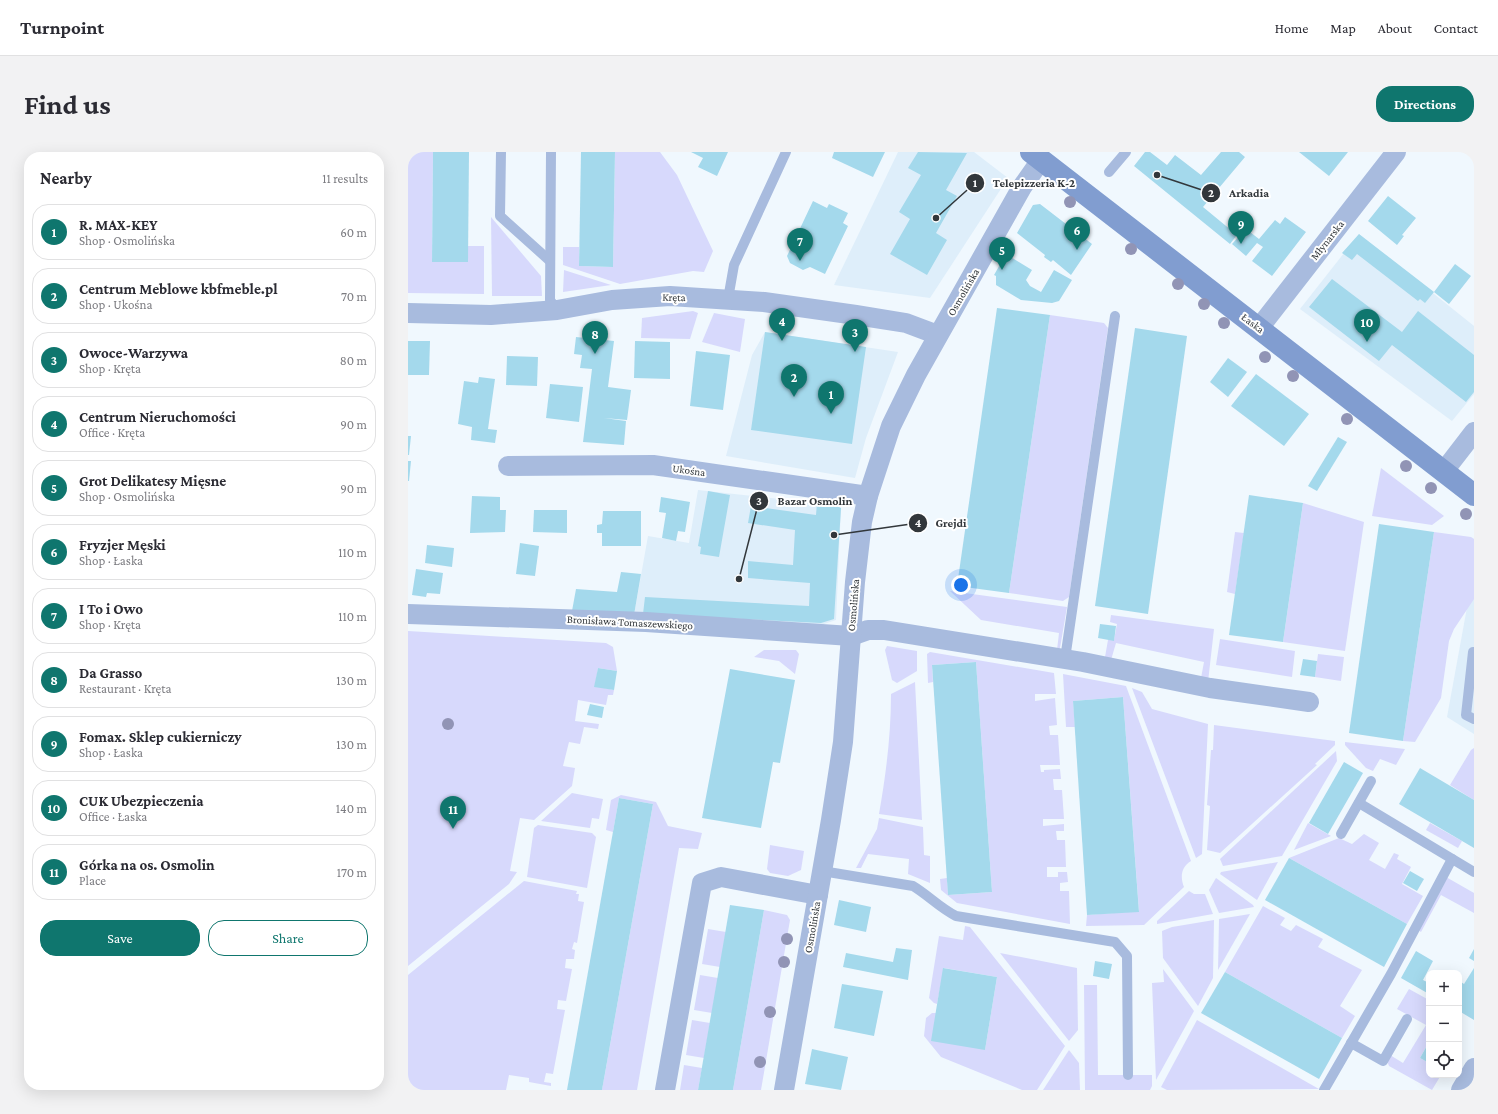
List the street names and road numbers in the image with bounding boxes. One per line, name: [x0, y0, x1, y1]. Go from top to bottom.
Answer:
street label: Młynarska: [1308, 218, 1347, 263]
street label: Osmolińska: [945, 266, 981, 318]
street label: Kręta: [662, 291, 686, 304]
street label: Łaska: [1239, 311, 1267, 335]
street label: Ukośna: [672, 462, 706, 478]
street label: Osmolińska: [845, 578, 861, 632]
street label: Bronisława Tomaszewskiego: [567, 613, 694, 632]
street label: Osmolińska: [802, 900, 822, 954]

